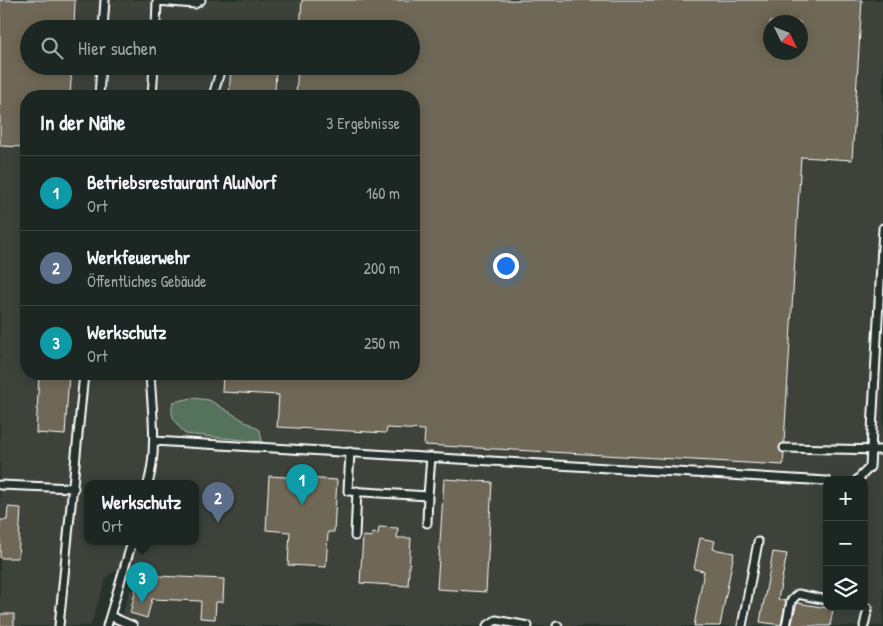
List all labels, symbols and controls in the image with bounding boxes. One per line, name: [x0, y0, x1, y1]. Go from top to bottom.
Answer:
north arrow: [763, 15, 808, 60]
search box: [20, 20, 420, 75]
icon: search: [38, 34, 66, 62]
text: Hier suchen: [78, 35, 157, 61]
text: In der Nähe: [40, 108, 125, 137]
text: 3 Ergebnisse: [326, 112, 400, 134]
text: Betriebsrestaurant AluNorf: [87, 169, 277, 195]
text: 1: [53, 182, 59, 204]
text: 160 m: [366, 182, 400, 204]
text: Ort: [87, 195, 108, 217]
text: Werkfeuerwehr: [87, 244, 190, 270]
your location: [493, 253, 519, 279]
text: 2: [52, 257, 60, 279]
text: 200 m: [364, 257, 400, 279]
text: Öffentliches Gebäude: [87, 270, 206, 292]
text: Werkschutz: [87, 319, 166, 345]
text: 3: [52, 332, 60, 354]
text: 250 m: [364, 332, 400, 354]
text: Ort: [87, 345, 108, 367]
pin: 1: [286, 464, 318, 505]
map controls: [823, 476, 868, 611]
button: +: [823, 476, 868, 521]
popup: [84, 480, 199, 545]
pin: 2: [202, 482, 234, 523]
text: Werkschutz: [102, 489, 181, 515]
text: Ort: [102, 515, 122, 537]
button: −: [823, 521, 868, 566]
pin: 3: [126, 562, 158, 603]
button: layers: [823, 566, 868, 611]

